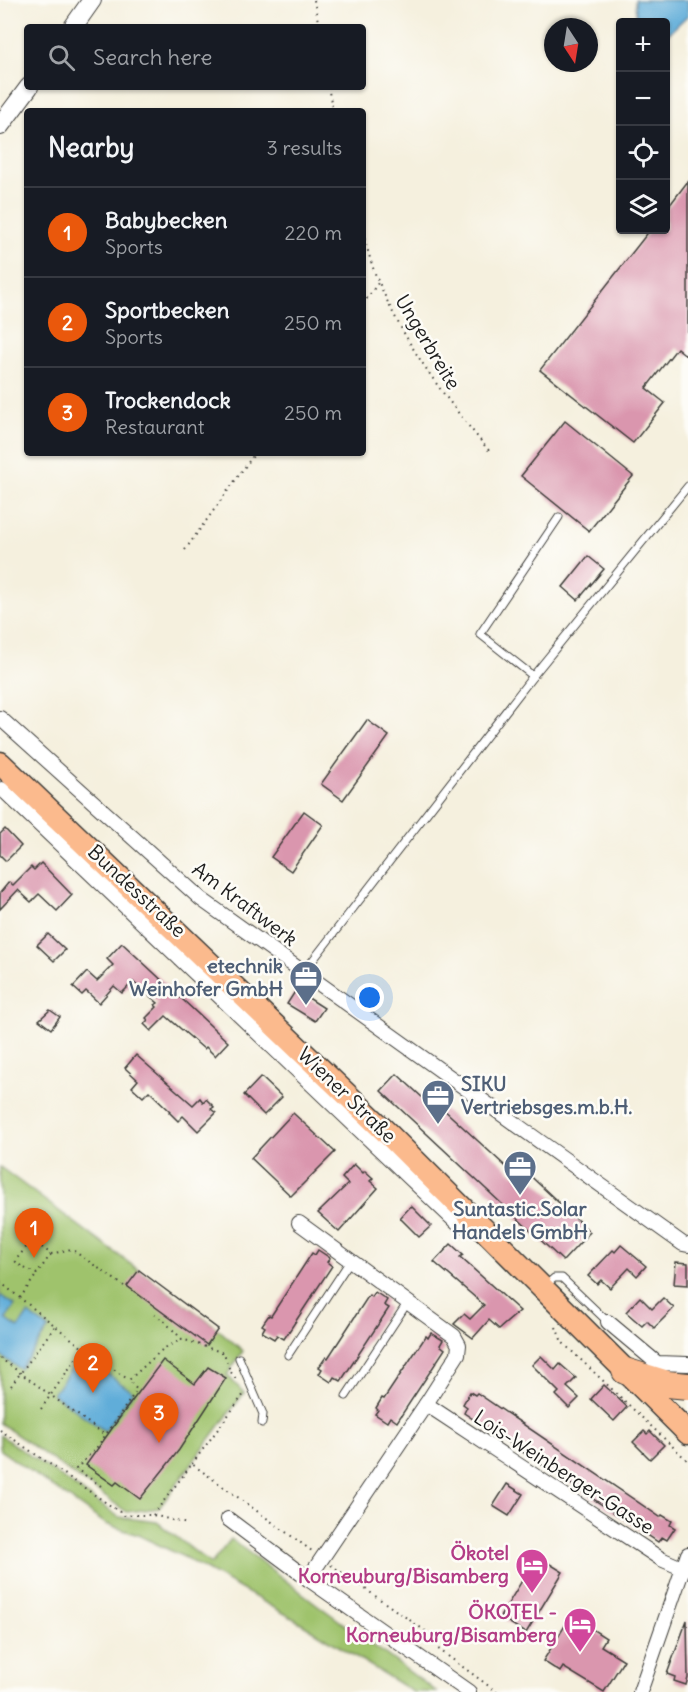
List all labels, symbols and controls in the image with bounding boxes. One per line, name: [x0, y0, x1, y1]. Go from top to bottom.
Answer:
north arrow: [544, 18, 598, 72]
map controls: [616, 18, 670, 234]
button: +: [616, 18, 670, 72]
search box: [24, 24, 366, 90]
icon: search: [45, 41, 78, 74]
text: Search here: [93, 43, 212, 71]
button: −: [616, 72, 670, 126]
button: locate: [616, 126, 670, 180]
text: Nearby: [48, 131, 134, 164]
text: 3 results: [266, 135, 342, 160]
button: layers: [616, 180, 670, 234]
text: Babybecken: [105, 206, 227, 234]
text: 1: [64, 220, 71, 245]
text: 220 m: [285, 220, 342, 245]
text: Sports: [105, 234, 163, 259]
street label: Ungerbreite: [390, 290, 467, 394]
text: Sportbecken: [105, 296, 229, 324]
text: 2: [62, 310, 73, 335]
text: 250 m: [284, 310, 342, 335]
text: Sports: [105, 324, 163, 349]
text: Trockendock: [105, 386, 231, 414]
text: 3: [62, 400, 73, 425]
text: 250 m: [284, 400, 342, 425]
text: Restaurant: [105, 414, 204, 439]
street label: Bundesstraße: [83, 839, 191, 942]
street label: Am Kraftwerk: [188, 856, 303, 951]
place label: etechnik Weinhofer GmbH: [129, 953, 283, 1001]
office icon: etechnik Weinhofer GmbH: [288, 959, 324, 1006]
your location: [355, 983, 384, 1012]
street label: Wiener Straße: [293, 1041, 402, 1148]
place label: SIKU Vertriebsges.m.b.H.: [461, 1071, 633, 1119]
office icon: SIKU Vertriebsges.m.b.H.: [420, 1078, 456, 1125]
office icon: Suntastic.Solar Handels GmbH: [502, 1149, 538, 1196]
place label: Suntastic.Solar Handels GmbH: [452, 1196, 588, 1244]
pin: 1: [15, 1208, 54, 1258]
pin: 2: [74, 1344, 112, 1393]
pin: 3: [140, 1394, 178, 1443]
street label: Lois-Weinberger-Gasse: [470, 1404, 659, 1539]
place label: Ökotel Korneuburg/Bisamberg: [298, 1540, 509, 1588]
hotel icon: Ökotel Korneuburg/Bisamberg: [514, 1547, 550, 1594]
place label: ÖKOTEL - Korneuburg/Bisamberg: [346, 1599, 557, 1647]
hotel icon: ÖKOTEL - Korneuburg/Bisamberg: [562, 1606, 598, 1653]

